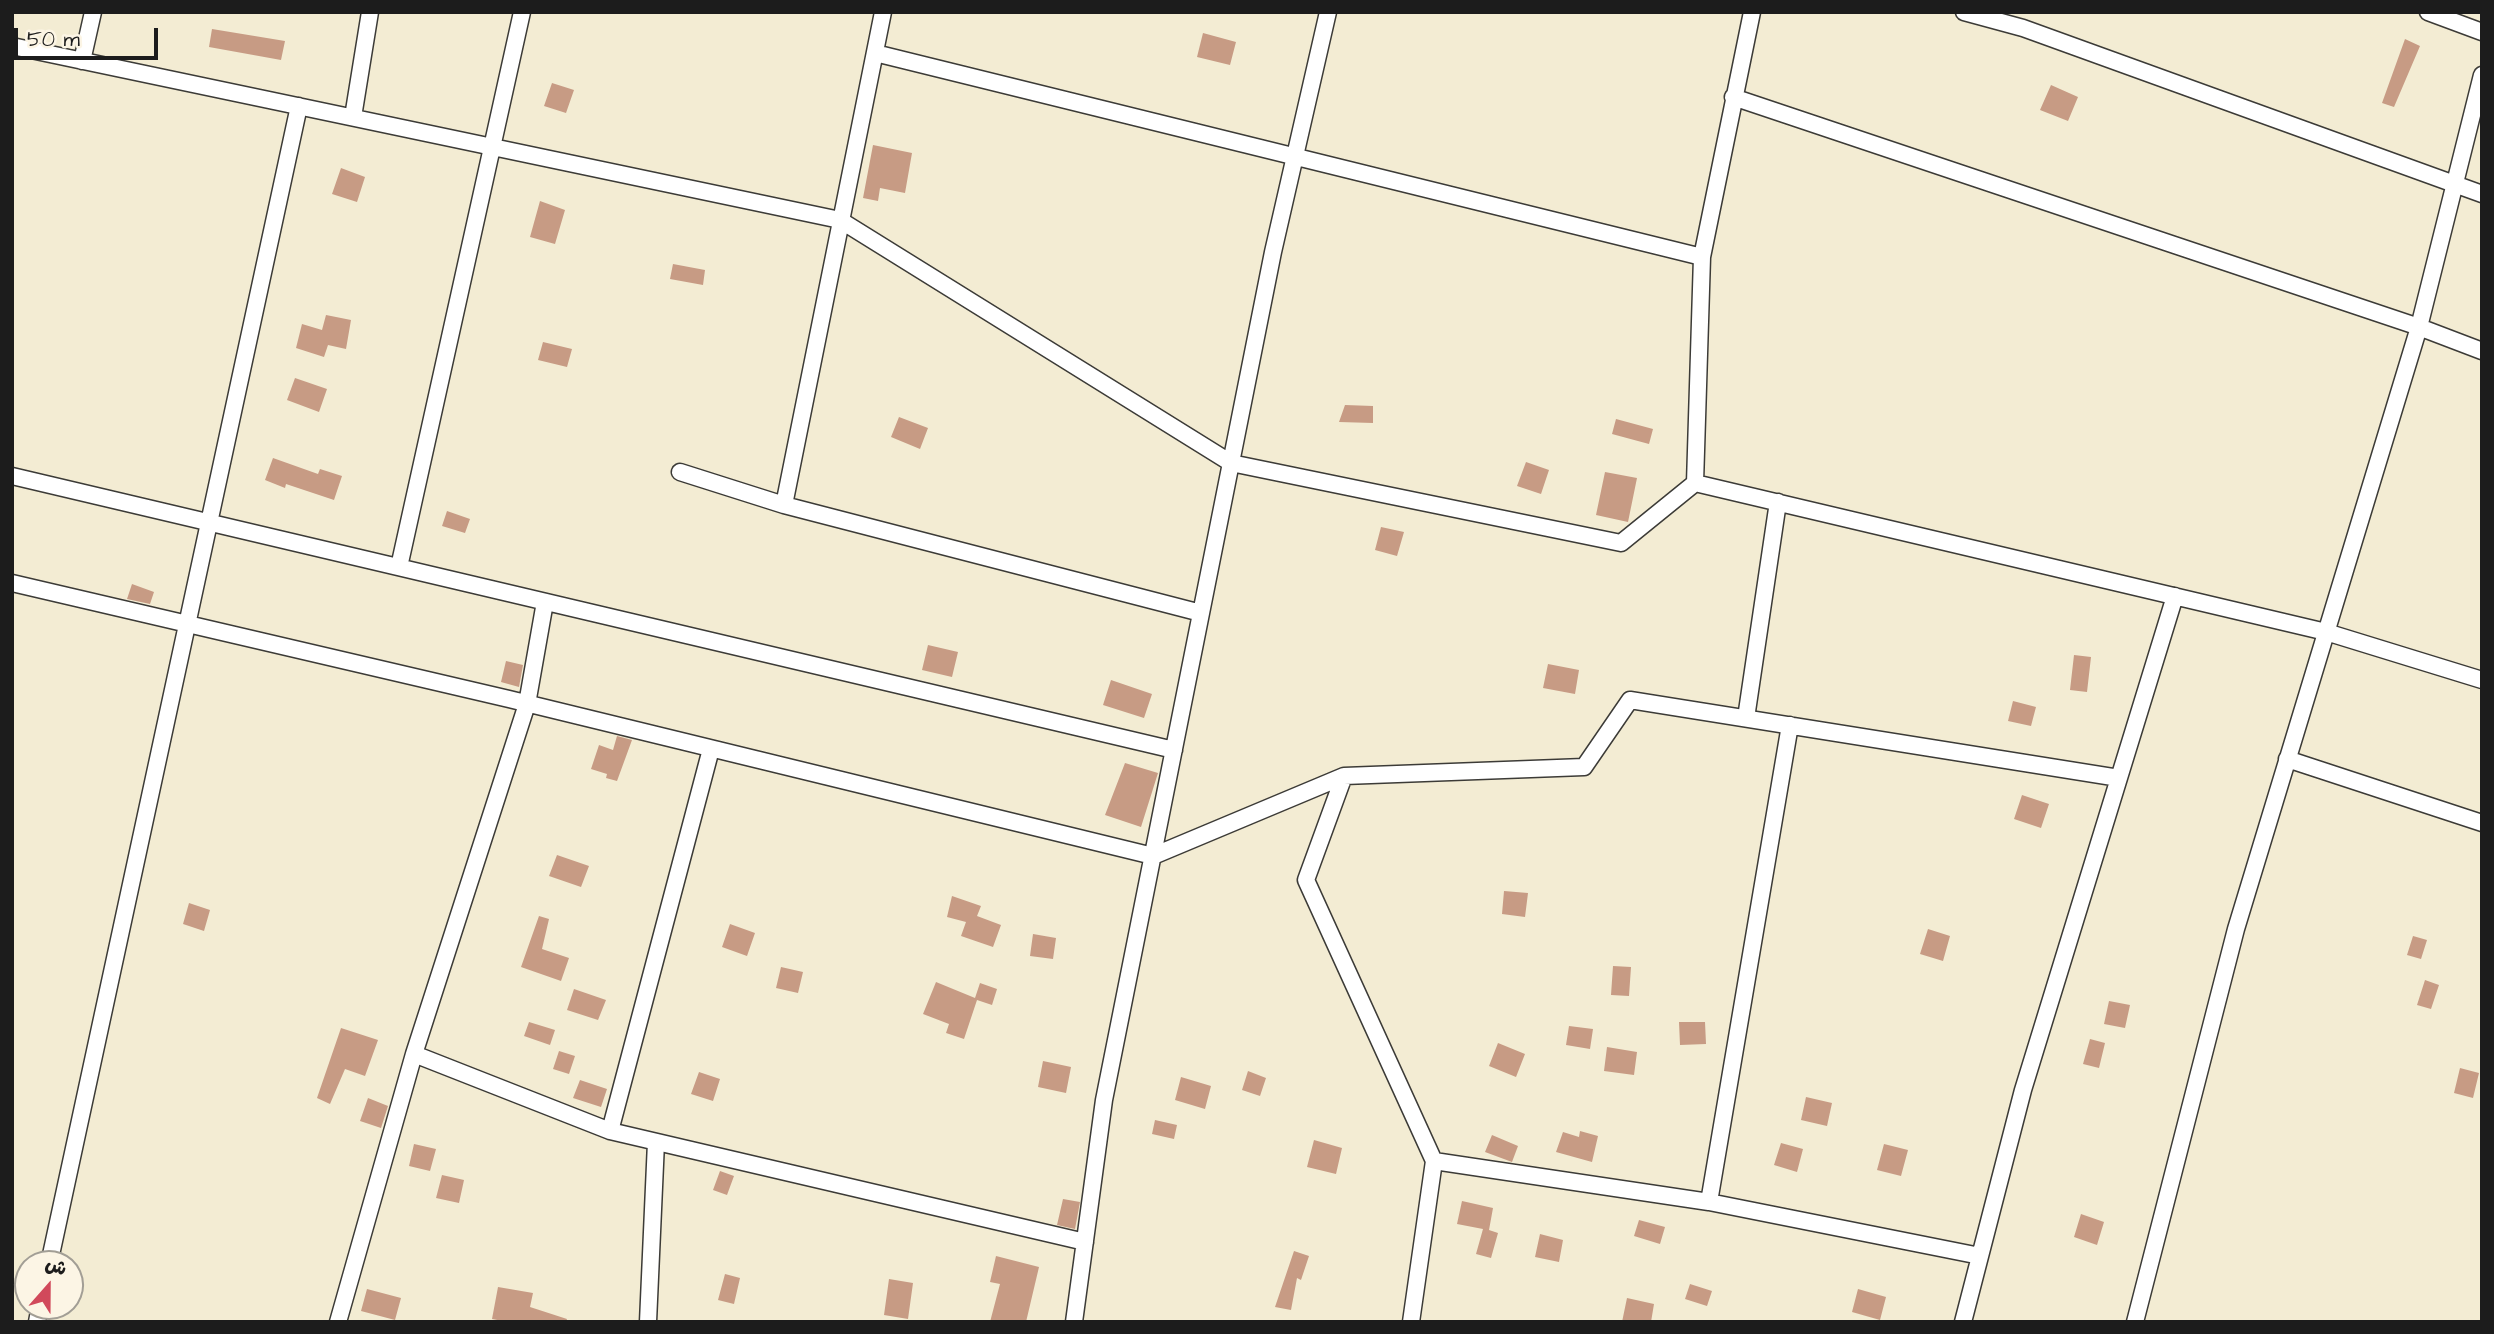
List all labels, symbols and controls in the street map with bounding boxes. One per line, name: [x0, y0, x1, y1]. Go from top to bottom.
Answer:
scale bar: [18, 14, 161, 58]
text: 50 m: [27, 25, 80, 54]
north arrow: [14, 1250, 84, 1320]
text: ش: [41, 1250, 71, 1283]

